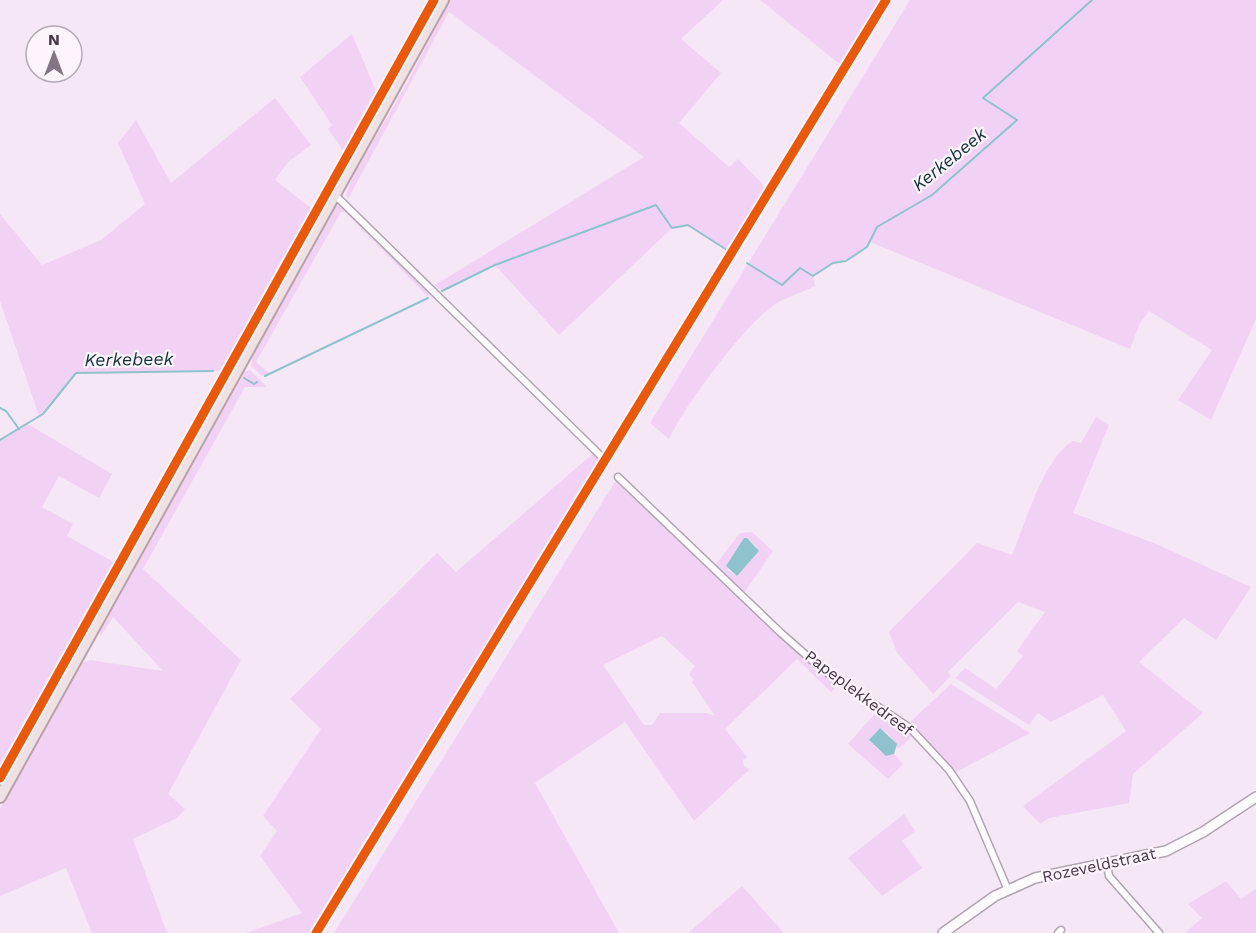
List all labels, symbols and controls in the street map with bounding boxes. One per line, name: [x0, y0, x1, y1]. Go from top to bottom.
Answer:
north arrow: [24, 24, 84, 84]
text: N: [48, 30, 60, 49]
water label: Kerkebeek: [908, 122, 991, 195]
water label: Kerkebeek: [84, 348, 175, 370]
street label: Papeplekkedreef: [801, 646, 917, 740]
street label: Rozeveldstraat: [1040, 844, 1158, 886]

